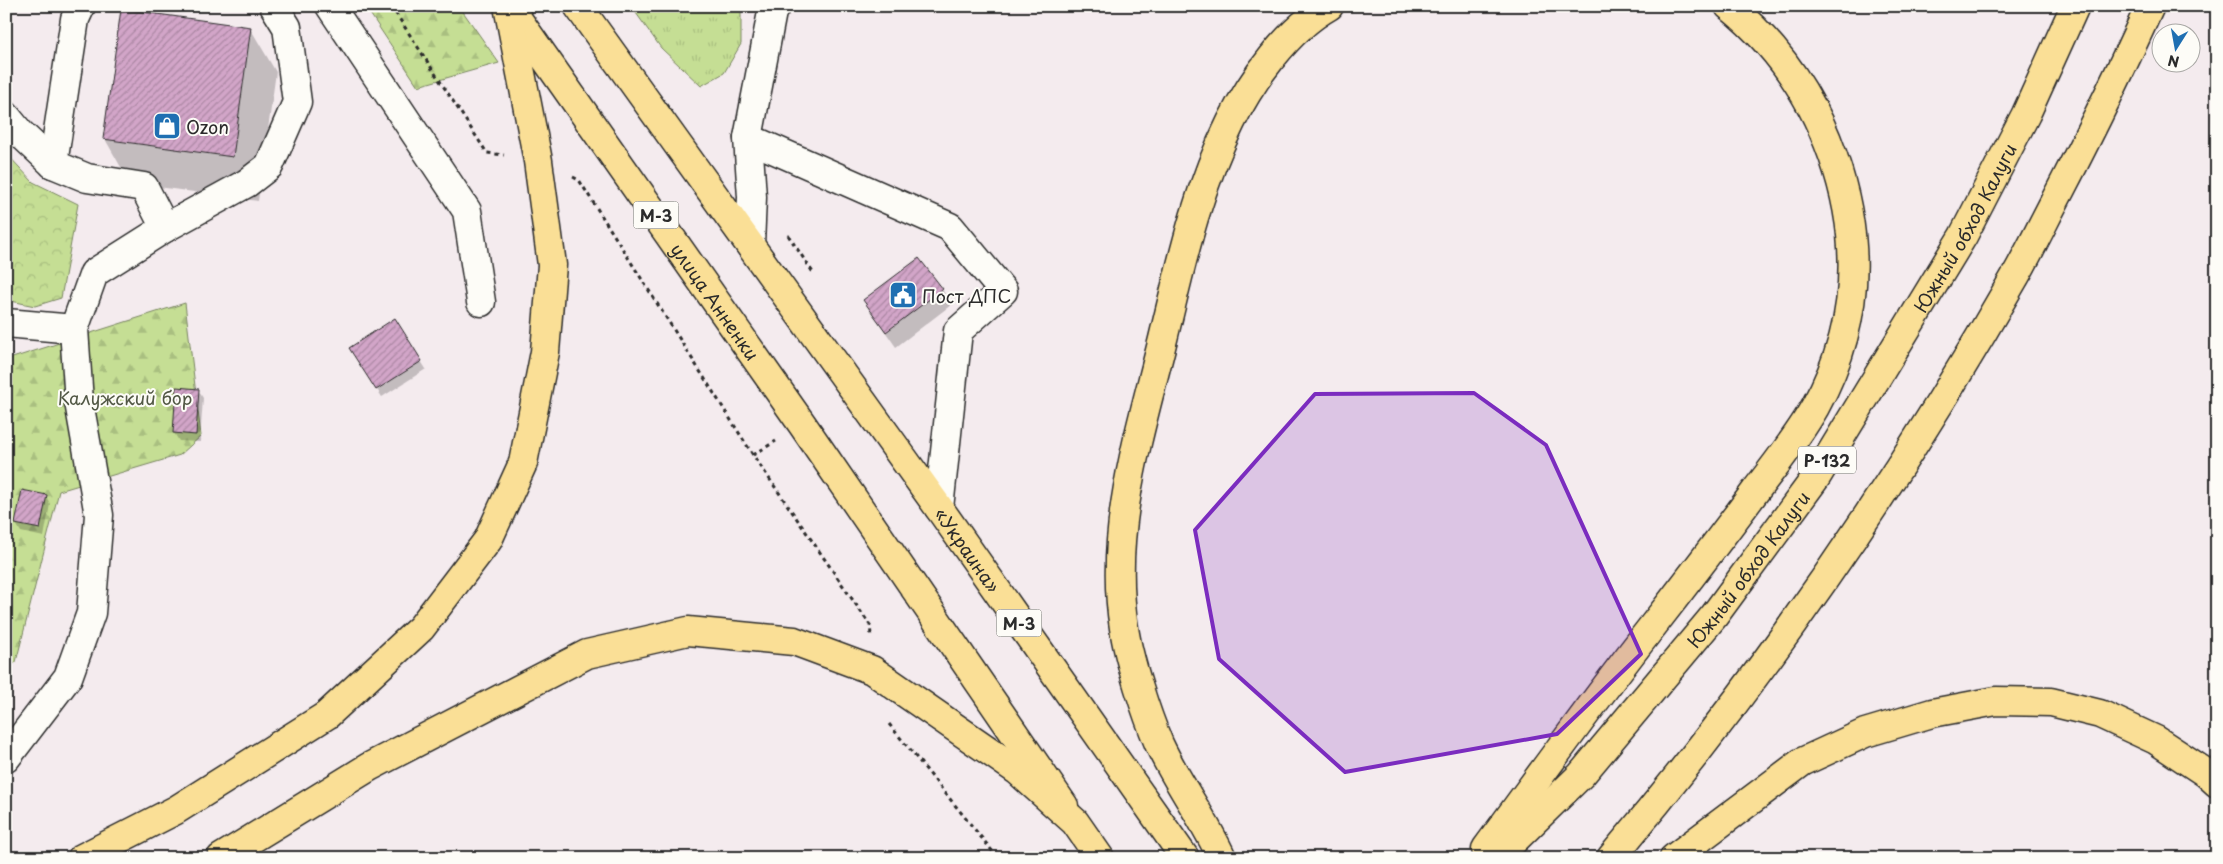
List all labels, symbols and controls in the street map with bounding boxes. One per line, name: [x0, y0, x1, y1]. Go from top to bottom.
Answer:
north arrow: [2150, 22, 2200, 72]
text: N: [2166, 50, 2181, 73]
shop icon: Ozon: [152, 111, 182, 141]
place label: Ozon: [186, 113, 229, 140]
street label: Южный обход Калуги: [1906, 138, 2022, 317]
road number: М-3: [634, 202, 678, 228]
street label: улица Анненки: [665, 237, 766, 365]
public building icon: Пост ДПС: [888, 280, 918, 310]
place label: Пост ДПС: [922, 282, 1011, 309]
park label: Калужский бор: [58, 384, 192, 411]
road number: Р-132: [1798, 446, 1856, 474]
street label: Южный обход Калуги: [1680, 485, 1815, 653]
street label: «Украина»: [929, 501, 1008, 598]
road number: М-3: [996, 610, 1042, 636]

